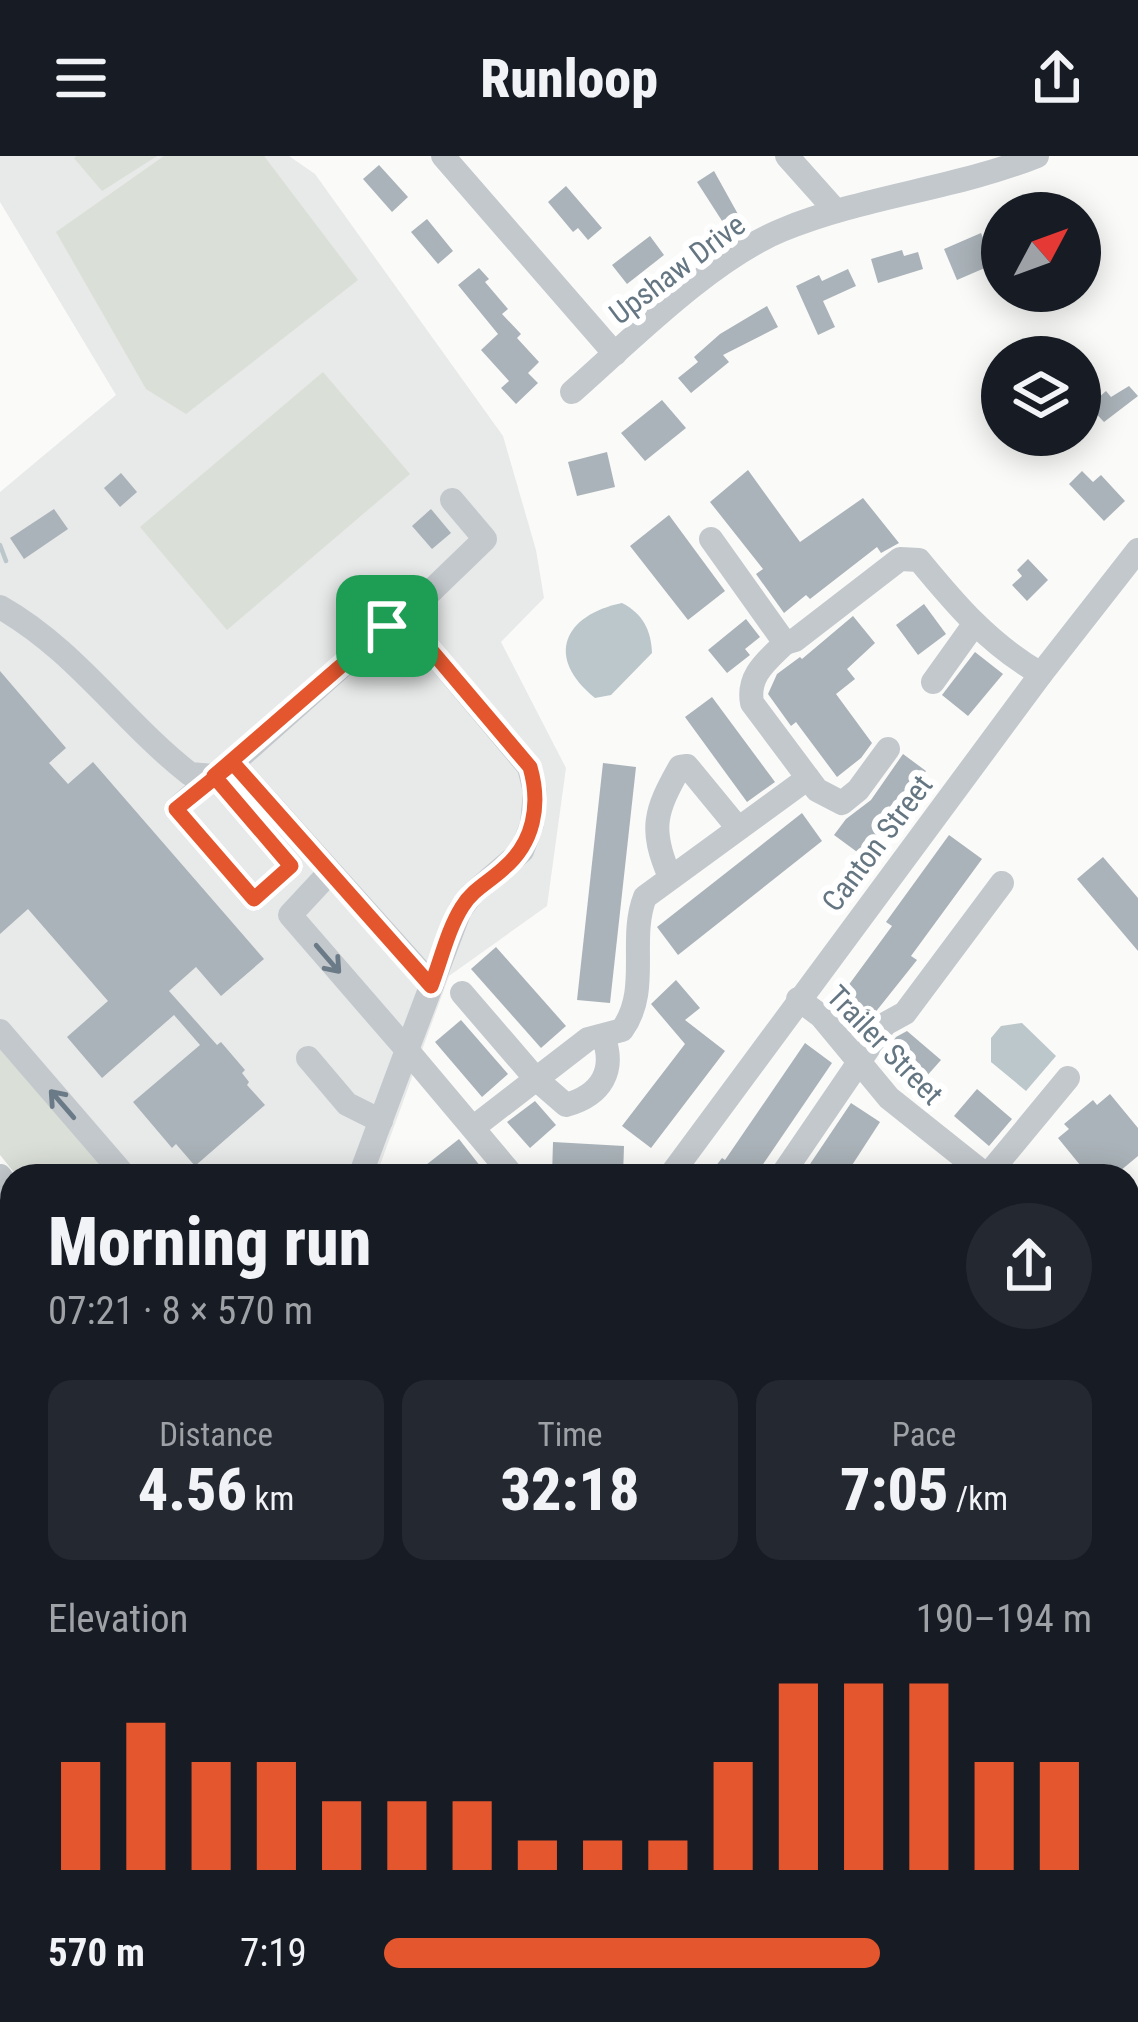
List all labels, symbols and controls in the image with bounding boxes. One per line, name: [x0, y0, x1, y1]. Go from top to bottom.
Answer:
icon: menu: [48, 45, 114, 111]
icon: share: [1024, 45, 1090, 111]
text: Runloop: [480, 47, 658, 110]
north arrow: [981, 192, 1101, 312]
map controls: [981, 192, 1101, 456]
street label: Upshaw Drive: [602, 207, 752, 331]
button: layers: [981, 336, 1101, 456]
pin: [336, 575, 438, 677]
icon: arrive: [354, 593, 420, 659]
street label: Canton Street: [814, 768, 940, 918]
one-way arrow: [314, 943, 341, 973]
street label: Trailer Street: [820, 978, 950, 1112]
one-way arrow: [49, 1089, 76, 1119]
button: share: [966, 1203, 1092, 1329]
text: Morning run: [48, 1204, 371, 1281]
text: 07:21 · 8 × 570 m: [48, 1288, 313, 1334]
text: Distance: [159, 1415, 273, 1454]
text: Time: [537, 1415, 603, 1454]
text: Pace: [892, 1415, 956, 1454]
text: 4.56: [138, 1454, 247, 1525]
text: 32:18: [501, 1454, 639, 1525]
text: 7:05: [840, 1454, 948, 1525]
text: km: [247, 1479, 294, 1518]
text: /km: [948, 1479, 1008, 1518]
text: Elevation: [48, 1596, 188, 1642]
text: 190–194 m: [916, 1596, 1092, 1642]
text: 570 m: [48, 1930, 145, 1976]
text: 7:19: [240, 1930, 307, 1976]

